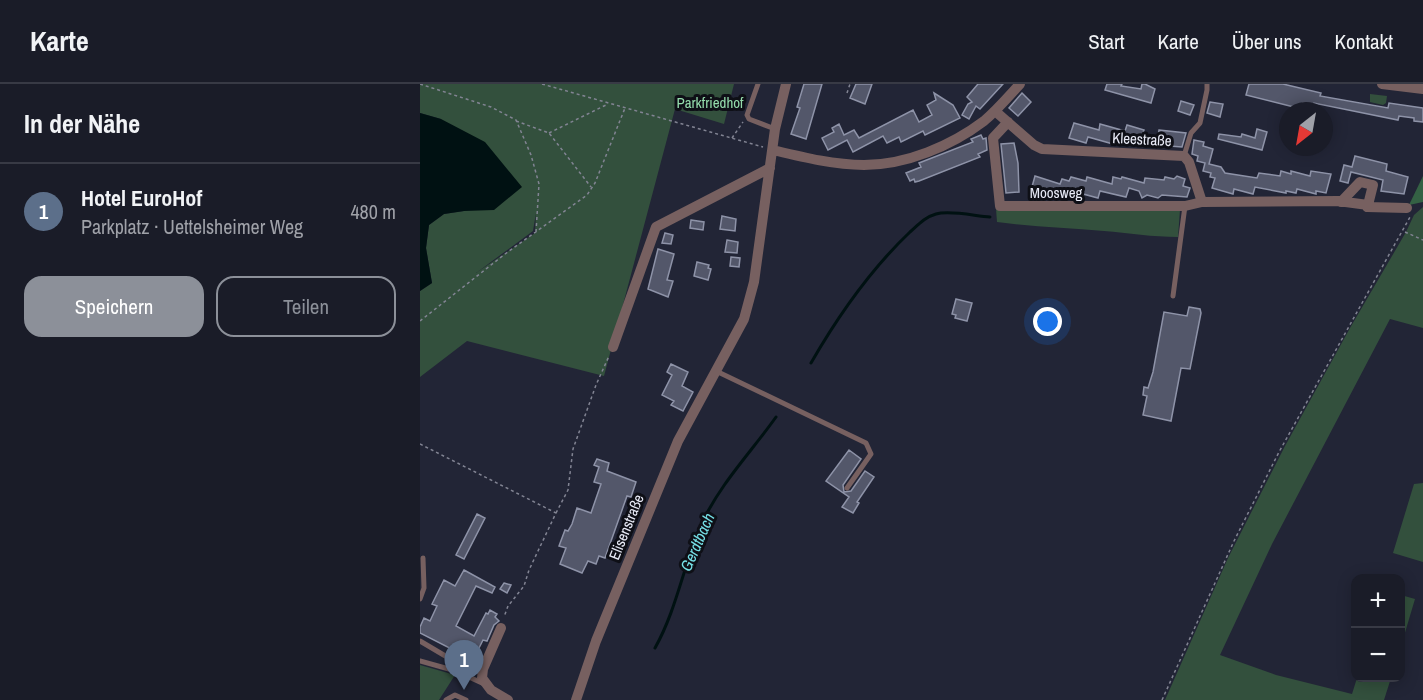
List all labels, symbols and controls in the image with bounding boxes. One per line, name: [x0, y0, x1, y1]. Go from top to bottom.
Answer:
text: Karte: [30, 22, 89, 60]
text: Start: [1088, 27, 1125, 56]
text: Karte: [1158, 27, 1199, 56]
text: Über uns: [1232, 27, 1302, 56]
text: Kontakt: [1335, 27, 1393, 56]
park label: Parkfriedhof: [676, 92, 744, 113]
north arrow: [1279, 102, 1333, 156]
text: In der Nähe: [24, 106, 140, 141]
street label: Kleestraße: [1112, 127, 1172, 151]
street label: Moosweg: [1030, 182, 1082, 203]
text: Hotel EuroHof: [81, 183, 202, 213]
text: 1: [39, 198, 48, 225]
text: 480 m: [350, 198, 396, 225]
text: Parkplatz · Uettelsheimer Weg: [81, 213, 303, 240]
button: Speichern: [24, 276, 204, 337]
button: Teilen: [216, 276, 396, 337]
your location: [1033, 307, 1062, 336]
street label: Elisenstraße: [603, 491, 649, 563]
water label: Gerdtbach: [674, 510, 720, 574]
map controls: [1351, 574, 1405, 682]
button: +: [1351, 574, 1405, 628]
button: −: [1351, 628, 1405, 682]
pin: 1: [444, 640, 483, 690]

